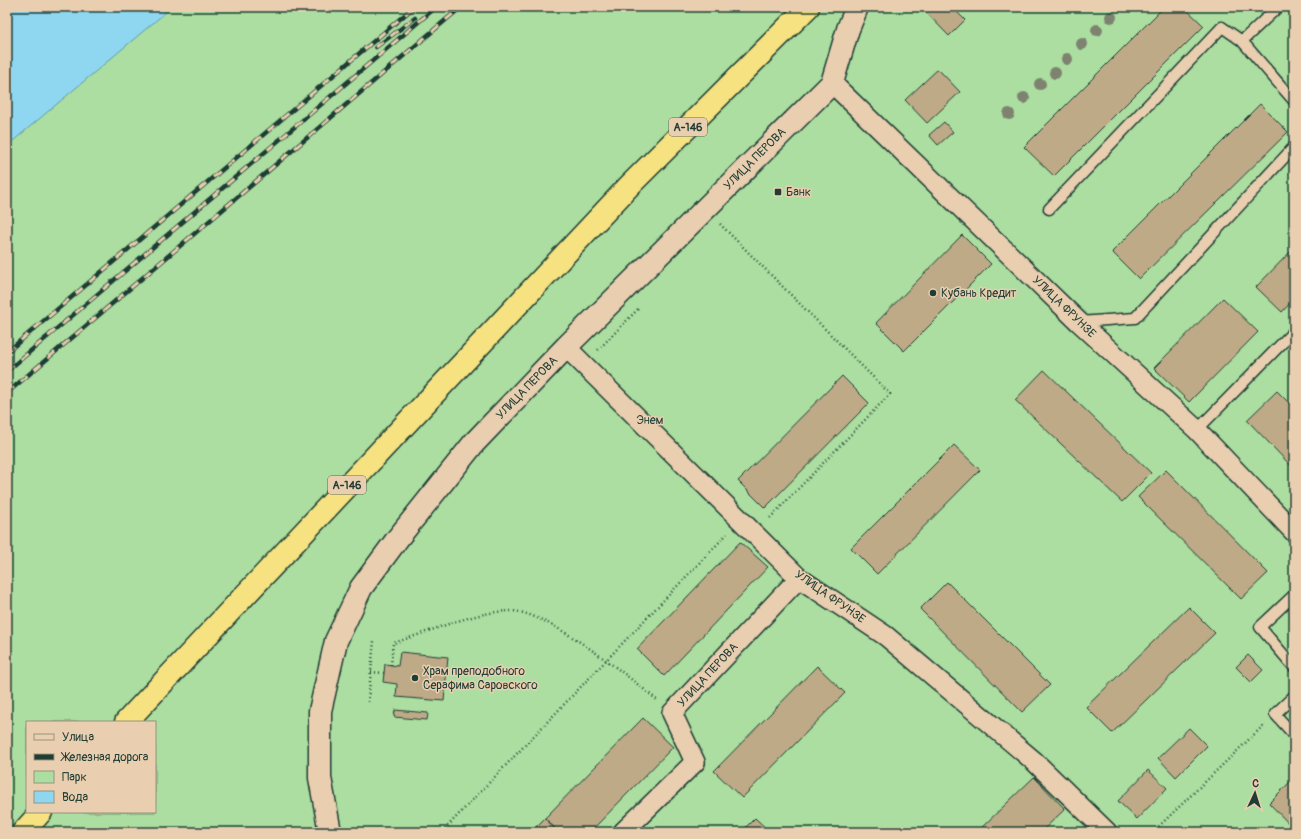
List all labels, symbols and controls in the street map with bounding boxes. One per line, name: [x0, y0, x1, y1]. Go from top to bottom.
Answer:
road number: А-146: [669, 118, 707, 136]
street label: УЛИЦА ПЕРОВА: [721, 125, 789, 193]
place label: Банк: [786, 185, 811, 200]
marker: Банк: [773, 187, 783, 197]
street label: УЛИЦА ФРУНЗЕ: [1029, 273, 1099, 341]
place label: Кубань Кредит: [941, 286, 1017, 301]
marker: Кубань Кредит: [928, 288, 938, 298]
street label: УЛИЦА ПЕРОВА: [493, 353, 561, 423]
park label: Энем: [636, 413, 664, 428]
road number: А-146: [328, 476, 366, 494]
street label: УЛИЦА ФРУНЗЕ: [792, 567, 868, 627]
street label: УЛИЦА ПЕРОВА: [675, 640, 742, 710]
place label: Храм преподобного Серафима Саровского: [423, 664, 538, 693]
marker: Храм преподобного Серафима Саровского: [410, 673, 420, 683]
legend: [26, 721, 156, 813]
text: Улица: [62, 730, 94, 745]
text: Железная дорога: [60, 750, 149, 765]
text: Парк: [62, 770, 87, 785]
north arrow: [1235, 773, 1275, 813]
text: С: [1252, 777, 1260, 790]
text: Вода: [62, 790, 88, 805]

